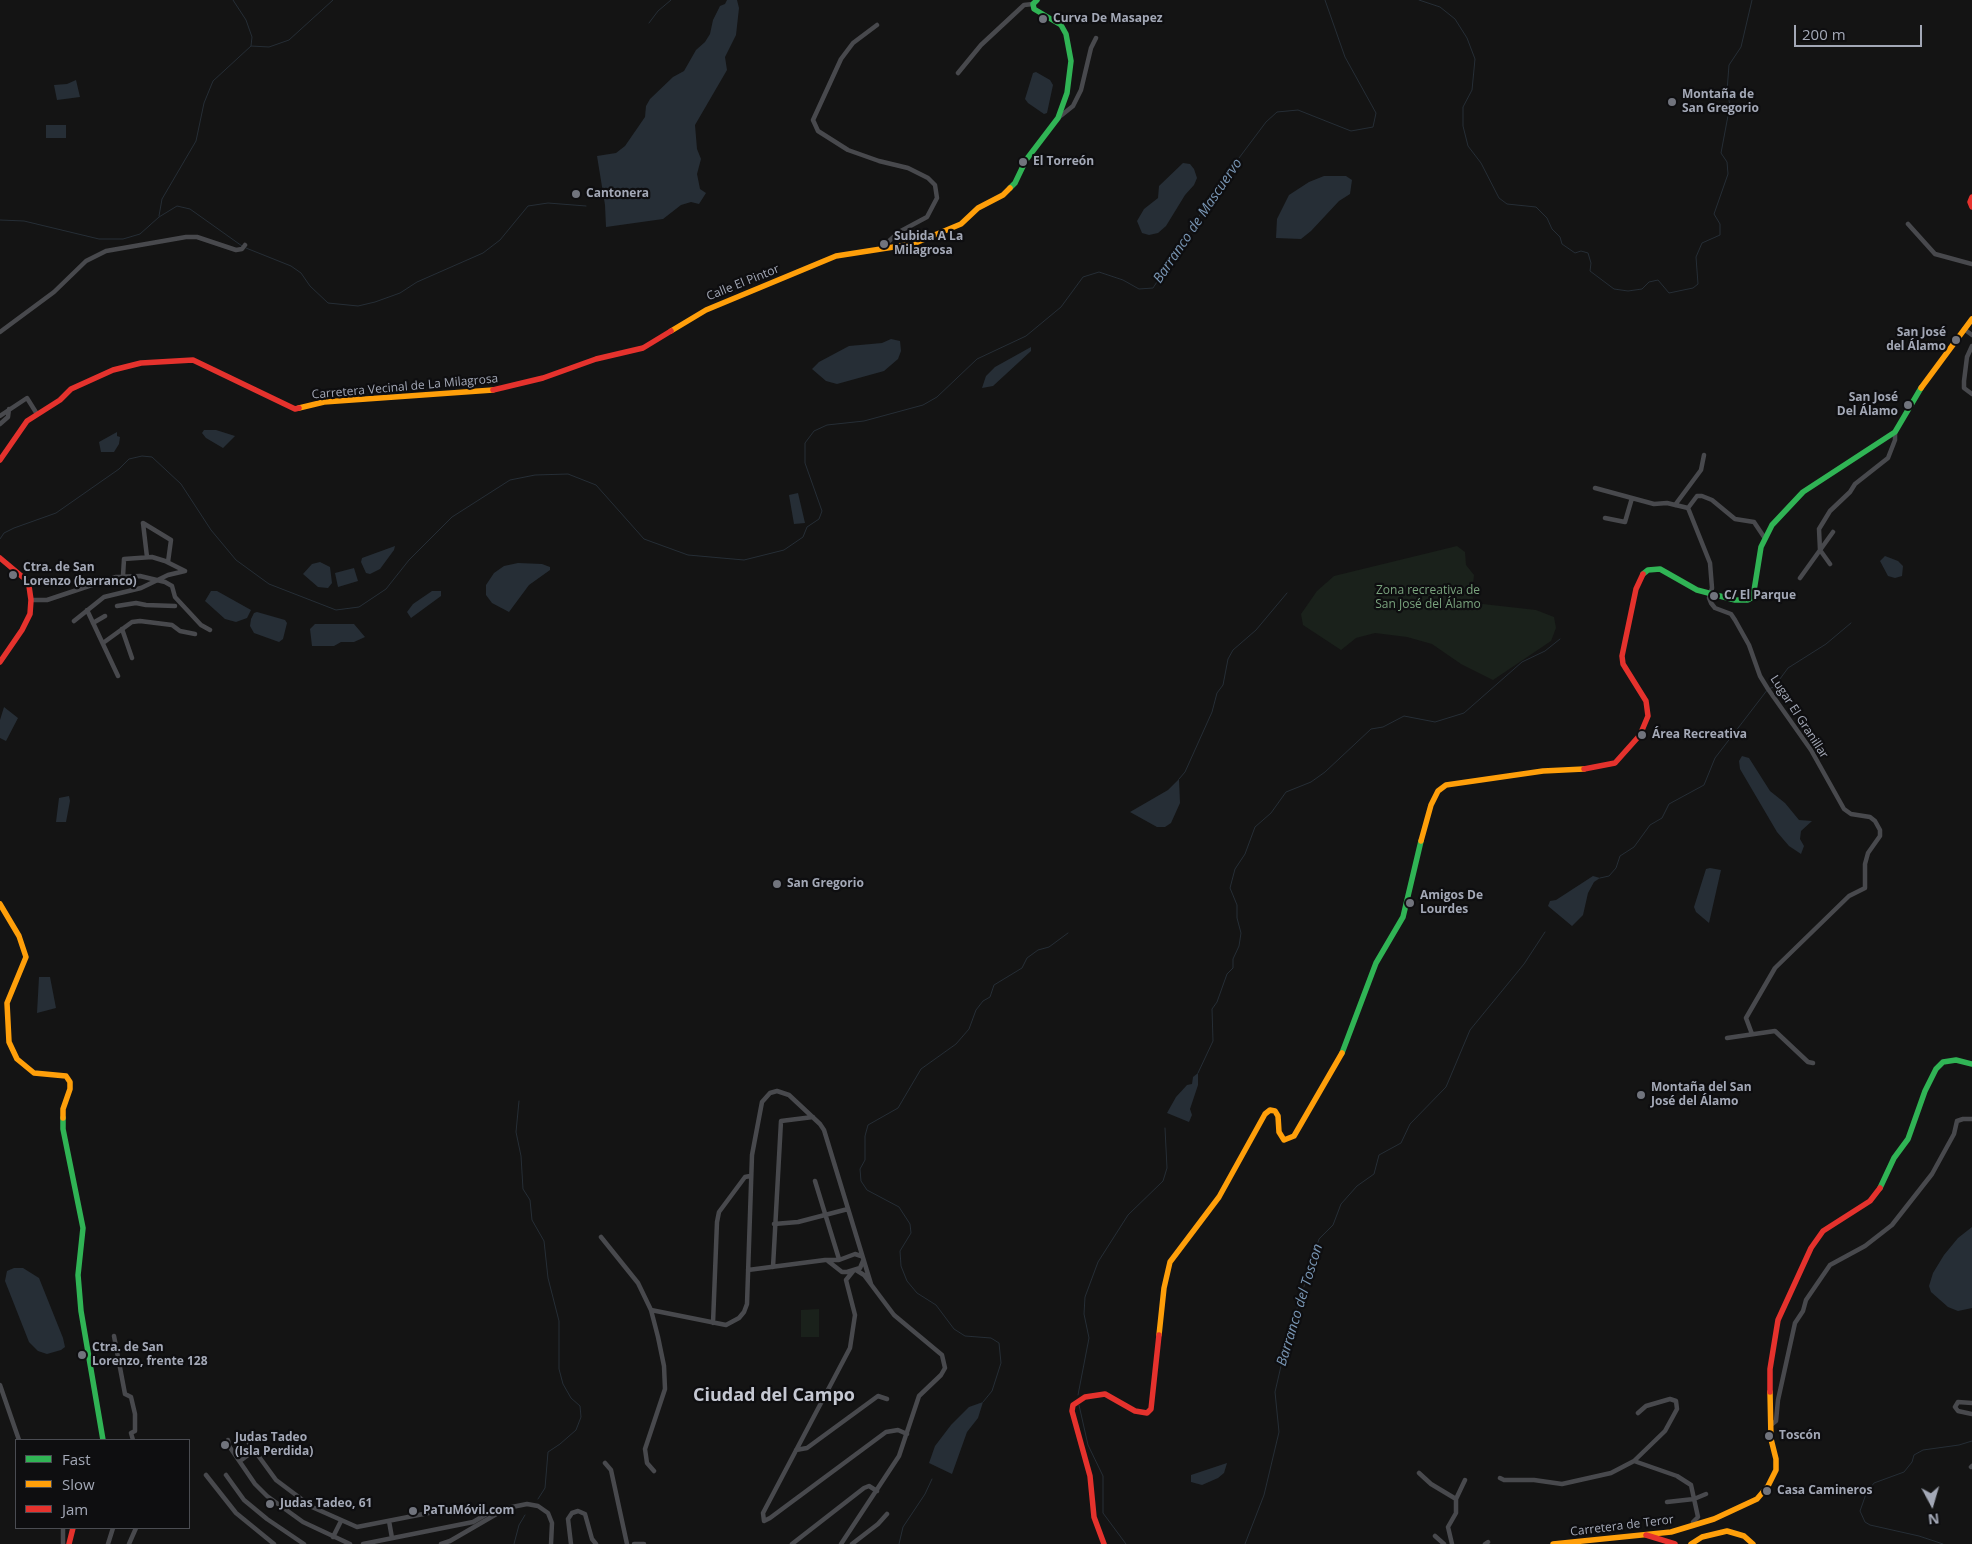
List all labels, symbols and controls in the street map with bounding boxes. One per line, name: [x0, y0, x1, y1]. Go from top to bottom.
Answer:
place label: Curva De Masapez: [1053, 12, 1163, 26]
marker: Curva De Masapez: [1037, 13, 1049, 25]
scale bar: [1797, 15, 1924, 47]
text: 200 m: [1802, 24, 1846, 44]
place label: Montaña de San Gregorio: [1682, 88, 1759, 116]
marker: Montaña de San Gregorio: [1666, 96, 1678, 108]
place label: El Torreón: [1033, 155, 1094, 169]
water label: Barranco de Mascuervo: [1150, 155, 1246, 287]
marker: El Torreón: [1017, 156, 1029, 168]
place label: Cantonera: [586, 187, 649, 201]
marker: Cantonera: [570, 188, 582, 200]
place label: Subida A La Milagrosa: [894, 230, 963, 258]
marker: Subida A La Milagrosa: [878, 238, 890, 250]
street label: Calle El Pintor: [705, 262, 781, 304]
place label: San José del Álamo: [1886, 326, 1946, 354]
marker: San José del Álamo: [1950, 334, 1962, 346]
street label: Carretera Vecinal de La Milagrosa: [311, 372, 499, 402]
place label: San José Del Álamo: [1837, 391, 1898, 419]
marker: San José Del Álamo: [1902, 399, 1914, 411]
place label: Ctra. de San Lorenzo (barranco): [23, 561, 137, 589]
marker: Ctra. de San Lorenzo (barranco): [7, 569, 19, 581]
park label: Zona recreativa de San José del Álamo: [1375, 584, 1481, 612]
place label: C/ El Parque: [1724, 589, 1796, 603]
marker: C/ El Parque: [1708, 590, 1720, 602]
street label: Lugar El Granillar: [1767, 673, 1831, 761]
place label: Área Recreativa: [1652, 728, 1747, 742]
marker: Área Recreativa: [1636, 729, 1648, 741]
place label: San Gregorio: [787, 877, 864, 891]
marker: San Gregorio: [771, 878, 783, 890]
place label: Amigos De Lourdes: [1420, 889, 1483, 917]
marker: Amigos De Lourdes: [1404, 897, 1416, 909]
place label: Montaña del San José del Álamo: [1651, 1081, 1752, 1109]
marker: Montaña del San José del Álamo: [1635, 1089, 1647, 1101]
water label: Barranco del Toscon: [1273, 1242, 1327, 1368]
place label: Ctra. de San Lorenzo, frente 128: [92, 1341, 208, 1369]
marker: Ctra. de San Lorenzo, frente 128: [76, 1349, 88, 1361]
district label: Ciudad del Campo: [693, 1385, 855, 1407]
place label: Toscón: [1779, 1429, 1821, 1443]
marker: Toscón: [1763, 1430, 1775, 1442]
place label: Judas Tadeo (Isla Perdida): [235, 1431, 313, 1459]
legend: [15, 1439, 190, 1529]
marker: Judas Tadeo (Isla Perdida): [219, 1439, 231, 1451]
text: Fast: [62, 1449, 91, 1469]
text: Slow: [62, 1474, 95, 1494]
north arrow: [1907, 1479, 1957, 1529]
place label: Casa Camineros: [1777, 1484, 1872, 1498]
marker: Casa Camineros: [1761, 1485, 1773, 1497]
place label: Judas Tadeo, 61: [280, 1497, 372, 1511]
marker: Judas Tadeo, 61: [264, 1498, 276, 1510]
text: Jam: [62, 1499, 88, 1519]
place label: PaTuMóvil.com: [423, 1504, 514, 1518]
marker: PaTuMóvil.com: [407, 1505, 419, 1517]
text: N: [1927, 1509, 1940, 1529]
street label: Carretera de Teror: [1569, 1513, 1675, 1539]

